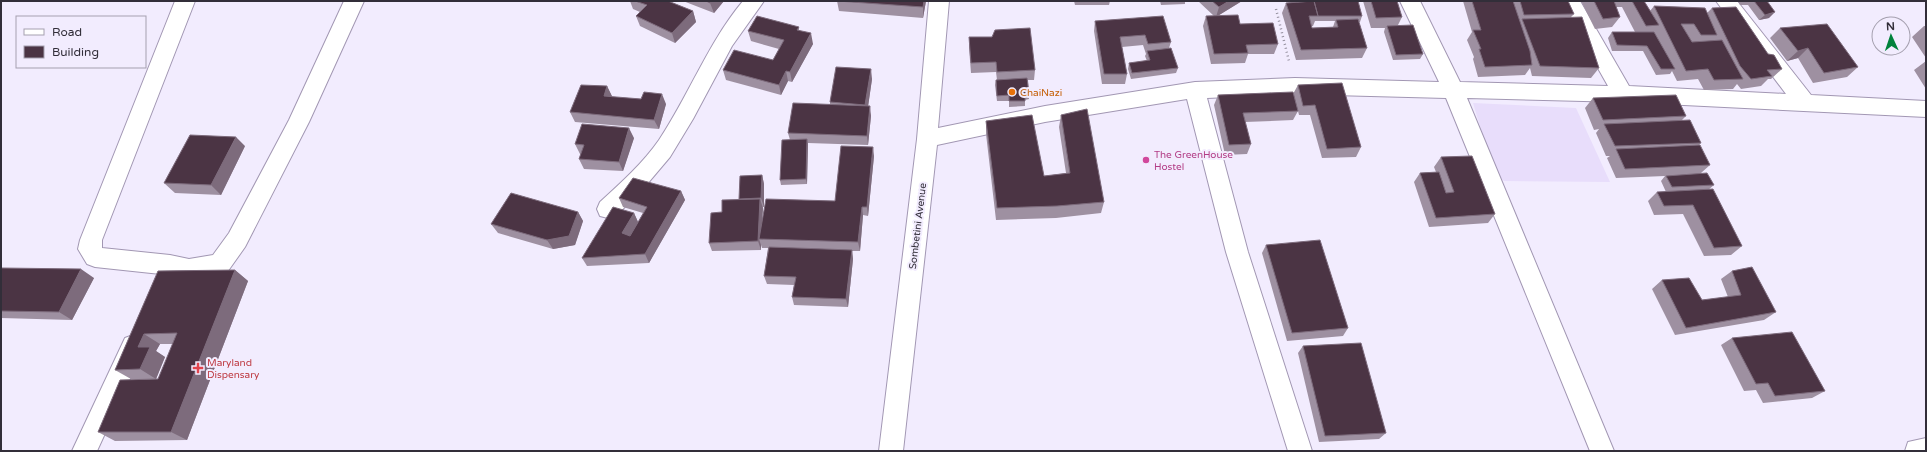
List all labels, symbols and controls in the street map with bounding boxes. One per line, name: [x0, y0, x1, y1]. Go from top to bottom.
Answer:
legend: [16, 16, 146, 68]
north arrow: [1871, 16, 1911, 56]
text: N: [1886, 20, 1895, 33]
text: Road: [52, 25, 82, 39]
text: Building: [52, 45, 99, 59]
marker: ChaiNazi: [1007, 87, 1017, 97]
place label: ChaiNazi: [1020, 87, 1062, 99]
place label: The GreenHouse Hostel: [1154, 149, 1233, 173]
marker: The GreenHouse Hostel: [1141, 155, 1151, 165]
street label: Sombetini Avenue: [907, 182, 929, 270]
place label: Maryland Dispensary: [207, 357, 260, 381]
marker: Maryland Dispensary: [192, 362, 204, 374]

